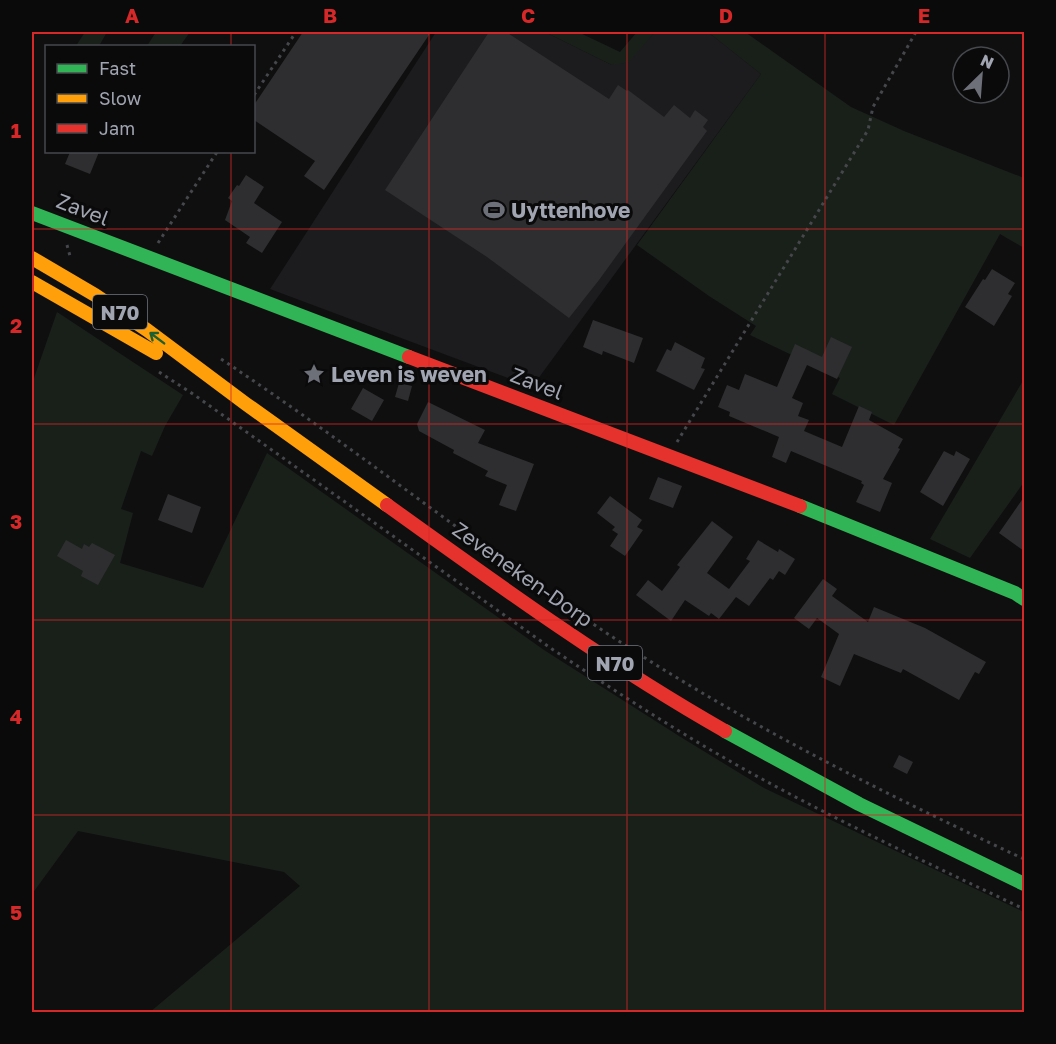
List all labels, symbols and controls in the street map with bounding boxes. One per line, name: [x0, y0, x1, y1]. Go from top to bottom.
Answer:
text: A: [125, 3, 139, 27]
text: B: [323, 3, 337, 27]
text: C: [521, 3, 535, 27]
text: D: [719, 3, 733, 27]
text: E: [918, 3, 930, 27]
legend: [45, 45, 255, 153]
north arrow: [951, 45, 1011, 105]
text: N: [978, 50, 997, 73]
text: Fast: [99, 57, 136, 79]
text: Slow: [99, 87, 142, 109]
text: Jam: [99, 117, 135, 139]
text: 1: [11, 118, 21, 142]
street label: Zavel: [53, 187, 113, 231]
place label: Uyttenhove: [511, 197, 631, 223]
sports icon: Uyttenhove: [482, 198, 506, 222]
road number: N70: [93, 295, 147, 329]
text: 2: [10, 313, 22, 337]
one-way arrow: [149, 332, 165, 344]
place label: Leven is weven: [331, 361, 487, 387]
street label: Zavel: [507, 361, 567, 405]
place icon: Leven is weven: [302, 362, 326, 386]
text: 3: [10, 509, 22, 533]
street label: Zeveneken-Dorp: [448, 516, 598, 632]
road number: N70: [588, 646, 642, 680]
text: 4: [10, 704, 22, 728]
text: 5: [10, 900, 22, 924]

